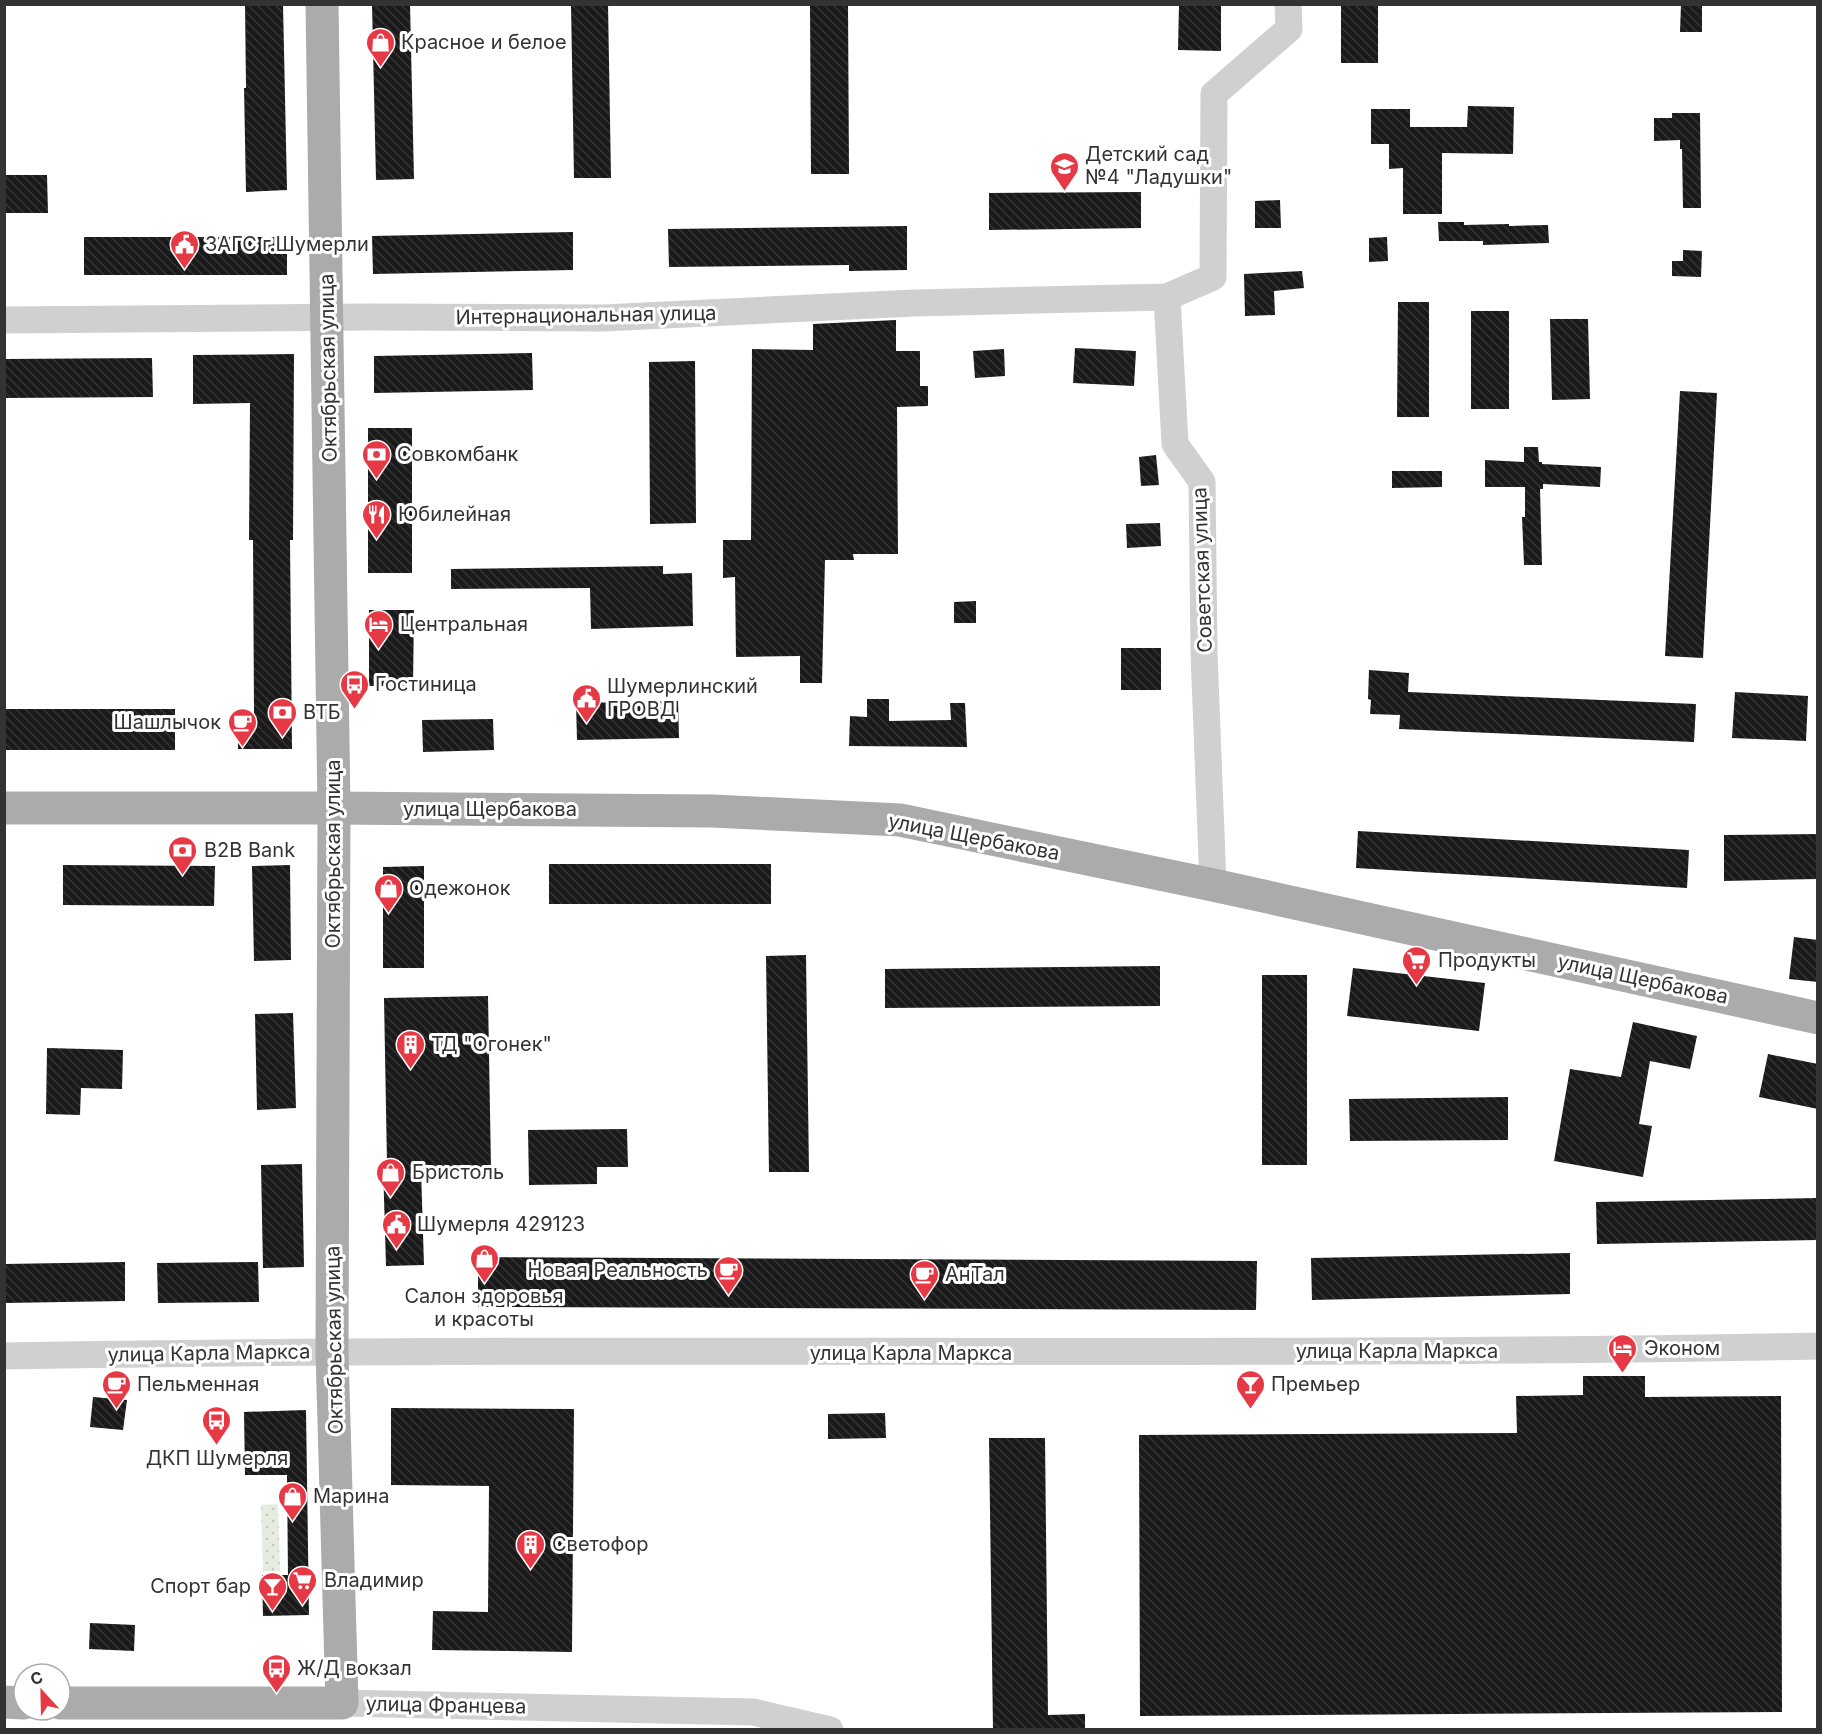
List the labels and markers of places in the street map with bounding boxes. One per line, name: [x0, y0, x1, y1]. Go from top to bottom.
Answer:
shop icon: Красное и белое: [364, 26, 396, 68]
place label: Красное и белое: [401, 30, 567, 54]
place label: Детский сад №4 "Ладушки": [1085, 142, 1232, 189]
school or university icon: Детский сад №4 "Ладушки": [1048, 150, 1080, 192]
public building icon: ЗАГС г.Шумерли: [168, 228, 200, 270]
place label: ЗАГС г.Шумерли: [205, 232, 369, 256]
bank icon: Совкомбанк: [360, 438, 392, 480]
place label: Совкомбанк: [397, 442, 519, 466]
restaurant icon: Юбилейная: [361, 498, 393, 540]
place label: Юбилейная: [398, 502, 511, 526]
hotel icon: Центральная: [363, 608, 395, 650]
place label: Центральная: [400, 612, 528, 636]
bus stop icon: Гостиница: [338, 668, 370, 710]
place label: Гостиница: [375, 672, 477, 696]
place label: Шумерлинский ГРОВД: [607, 674, 758, 721]
public building icon: Шумерлинский ГРОВД: [570, 682, 602, 724]
bank icon: ВТБ: [266, 696, 298, 738]
place label: ВТБ: [303, 700, 341, 724]
cafe icon: Шашлычок: [226, 706, 258, 748]
place label: Шашлычок: [114, 710, 221, 734]
bank icon: B2B Bank: [167, 834, 199, 876]
place label: B2B Bank: [204, 838, 295, 862]
shop icon: Одежонок: [372, 872, 404, 914]
place label: Одежонок: [409, 876, 511, 900]
supermarket icon: Продукты: [1401, 944, 1433, 986]
place label: Продукты: [1438, 948, 1536, 972]
building icon: ТД "Огонек": [394, 1028, 426, 1070]
place label: ТД "Огонек": [431, 1032, 552, 1056]
shop icon: Бристоль: [375, 1156, 407, 1198]
place label: Бристоль: [412, 1160, 504, 1184]
public building icon: Шумерля 429123: [380, 1208, 412, 1250]
place label: Шумерля 429123: [417, 1212, 585, 1236]
shop icon: Салон здоровья и красоты: [468, 1242, 500, 1284]
cafe icon: Новая Реальность: [713, 1254, 745, 1296]
place label: Новая Реальность: [527, 1258, 708, 1282]
cafe icon: АнТал: [908, 1258, 940, 1300]
place label: АнТал: [945, 1262, 1005, 1286]
place label: Салон здоровья и красоты: [404, 1284, 564, 1331]
hotel icon: Эконом: [1607, 1332, 1639, 1374]
place label: Эконом: [1644, 1336, 1720, 1360]
cafe icon: Пельменная: [100, 1368, 132, 1410]
bar icon: Премьер: [1234, 1368, 1266, 1410]
place label: Пельменная: [137, 1372, 259, 1396]
place label: Премьер: [1271, 1372, 1360, 1396]
bus stop icon: ДКП Шумерля: [201, 1404, 233, 1446]
place label: ДКП Шумерля: [146, 1446, 288, 1470]
shop icon: Марина: [276, 1480, 308, 1522]
place label: Марина: [313, 1484, 389, 1508]
building icon: Светофор: [515, 1528, 547, 1570]
place label: Светофор: [552, 1532, 649, 1556]
supermarket icon: Владимир: [287, 1564, 319, 1606]
place label: Владимир: [324, 1568, 424, 1592]
bar icon: Спорт бар: [256, 1570, 288, 1612]
place label: Спорт бар: [150, 1574, 251, 1598]
bus stop icon: Ж/Д вокзал: [260, 1652, 292, 1694]
place label: Ж/Д вокзал: [297, 1656, 412, 1680]

